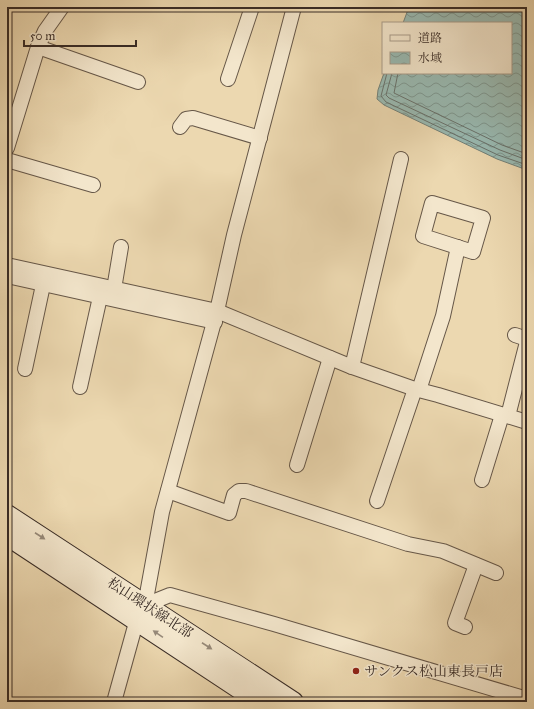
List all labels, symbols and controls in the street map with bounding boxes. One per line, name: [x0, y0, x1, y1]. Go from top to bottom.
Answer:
scale bar: [24, 22, 136, 48]
legend: [382, 22, 512, 74]
text: 50 m: [30, 29, 55, 43]
text: 道路: [418, 31, 442, 45]
text: 水域: [418, 51, 442, 65]
one-way arrow: [35, 532, 45, 540]
street label: 松山環状線北部: [104, 574, 196, 642]
one-way arrow: [152, 630, 164, 637]
one-way arrow: [201, 642, 213, 649]
place label: サンクス松山東長戸店: [364, 663, 503, 680]
marker: サンクス松山東長戸店: [351, 666, 361, 676]

